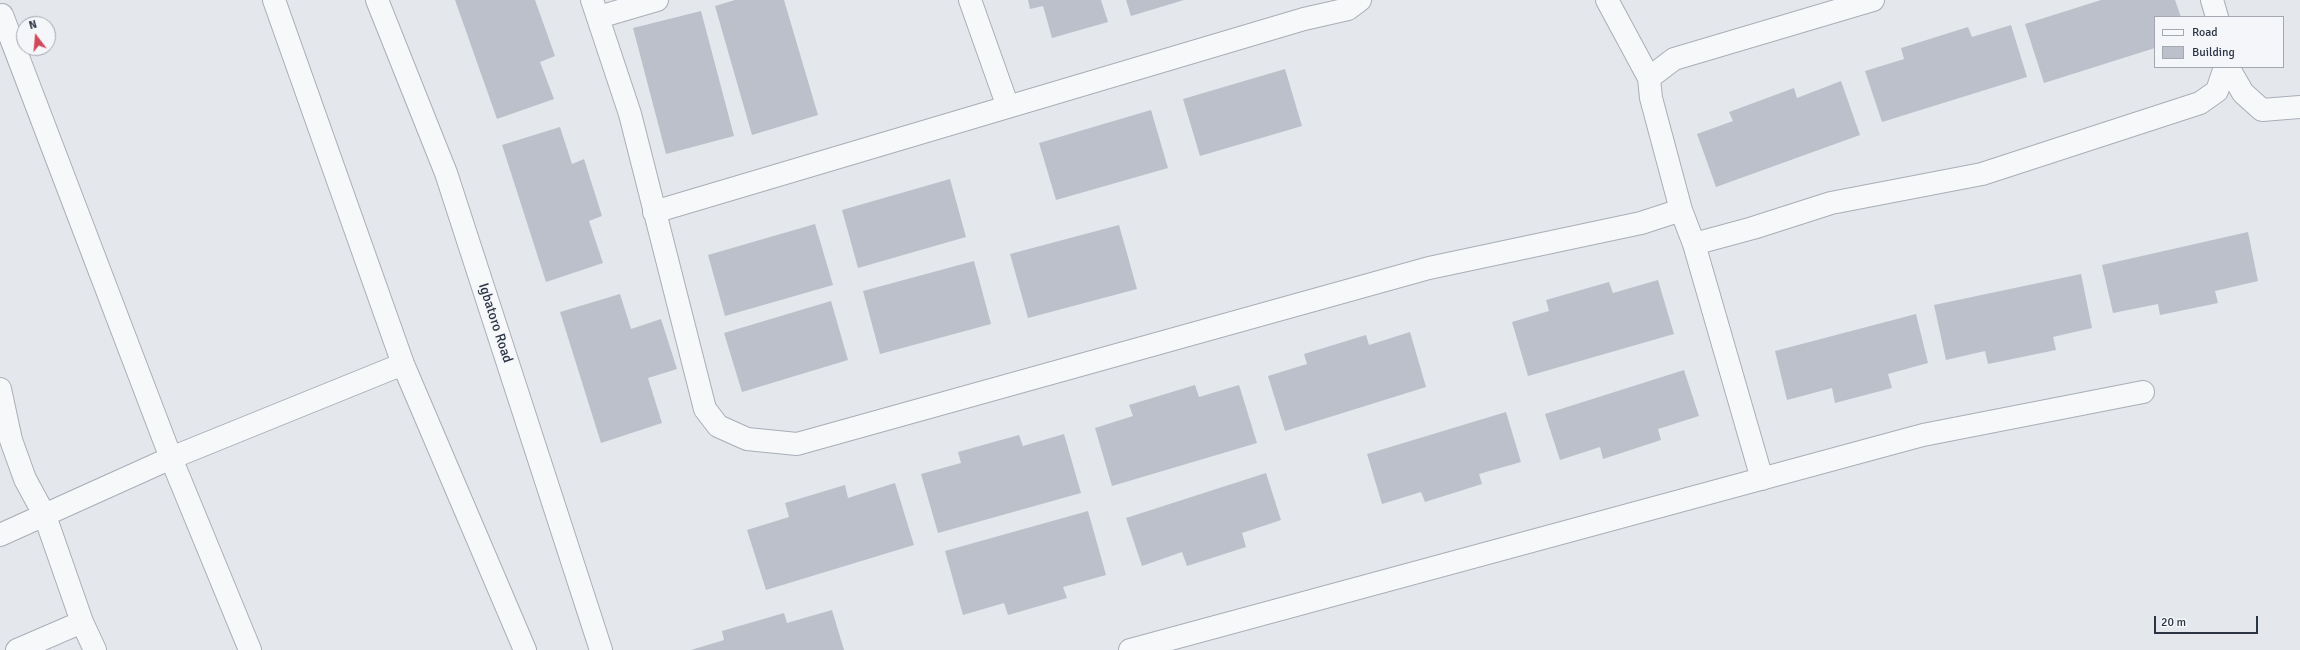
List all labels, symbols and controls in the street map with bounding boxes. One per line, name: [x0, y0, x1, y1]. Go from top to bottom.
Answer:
north arrow: [16, 16, 56, 56]
legend: [2154, 16, 2284, 68]
text: N: [27, 18, 38, 32]
text: Road: [2192, 25, 2218, 40]
text: Building: [2192, 45, 2235, 60]
street label: Igbatoro Road: [474, 281, 516, 365]
scale bar: [2156, 608, 2260, 634]
text: 20 m: [2161, 615, 2186, 630]

